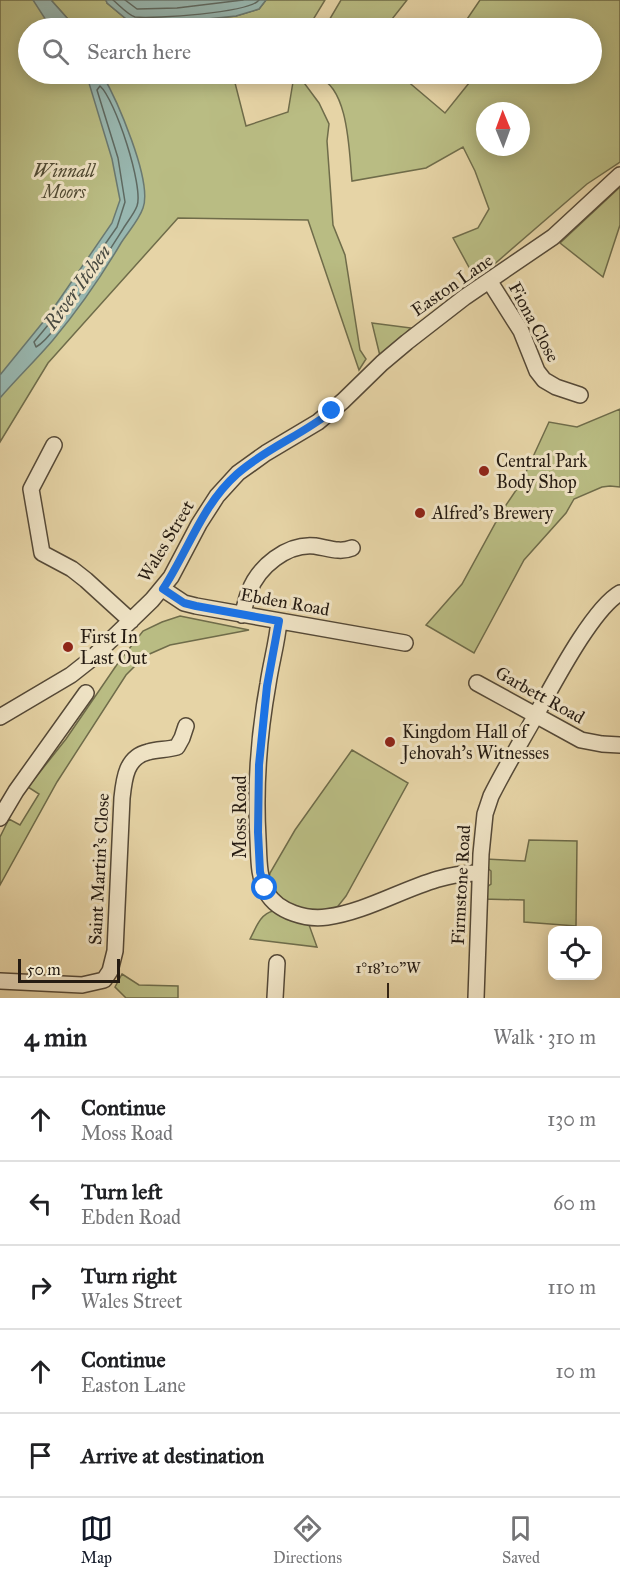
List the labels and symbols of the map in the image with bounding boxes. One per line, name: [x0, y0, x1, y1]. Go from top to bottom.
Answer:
north arrow: [476, 102, 530, 156]
park label: Winnall Moors: [33, 160, 97, 203]
water label: River Itchen: [38, 240, 116, 335]
street label: Easton Lane: [407, 249, 497, 321]
street label: Fiona Close: [504, 278, 564, 366]
route end: [318, 397, 344, 423]
place label: Central Park Body Shop: [496, 450, 588, 493]
marker: Central Park Body Shop: [477, 464, 491, 478]
street label: Wales Street: [133, 496, 199, 586]
place label: Alfred's Brewery: [431, 502, 554, 524]
marker: Alfred's Brewery: [413, 506, 427, 520]
street label: Ebden Road: [239, 583, 331, 621]
place label: First In Last Out: [80, 626, 148, 669]
marker: First In Last Out: [61, 640, 75, 654]
street label: Garbett Road: [491, 661, 589, 729]
place label: Kingdom Hall of Jehovah's Witnesses: [400, 721, 549, 765]
marker: Kingdom Hall of Jehovah's Witnesses: [383, 735, 397, 749]
street label: Moss Road: [229, 776, 251, 858]
street label: Saint Martin's Close: [84, 793, 114, 945]
street label: Firmstone Road: [447, 824, 475, 946]
route start: [251, 874, 277, 900]
scale bar: [18, 956, 120, 983]
text: 1°18'10"W: [356, 959, 421, 977]

